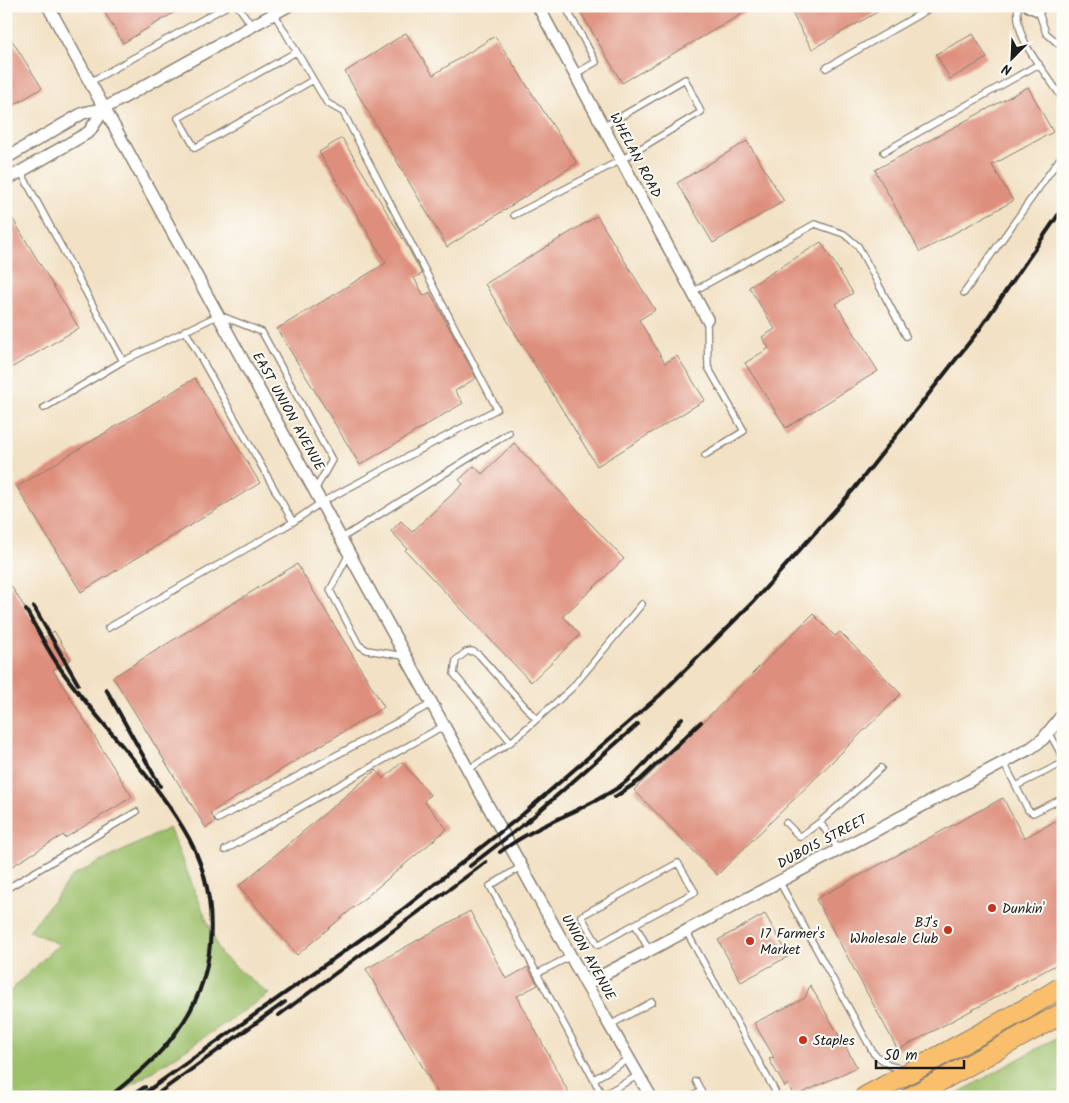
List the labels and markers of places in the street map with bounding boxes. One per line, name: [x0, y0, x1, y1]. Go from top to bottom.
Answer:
place label: Dunkin': [1002, 898, 1046, 920]
marker: Dunkin': [986, 902, 998, 914]
place label: BJ's Wholesale Club: [850, 912, 939, 950]
place label: 17 Farmer's Market: [760, 923, 825, 961]
marker: BJ's Wholesale Club: [942, 924, 954, 936]
marker: 17 Farmer's Market: [744, 935, 756, 947]
place label: Staples: [813, 1030, 855, 1052]
marker: Staples: [797, 1034, 809, 1046]

